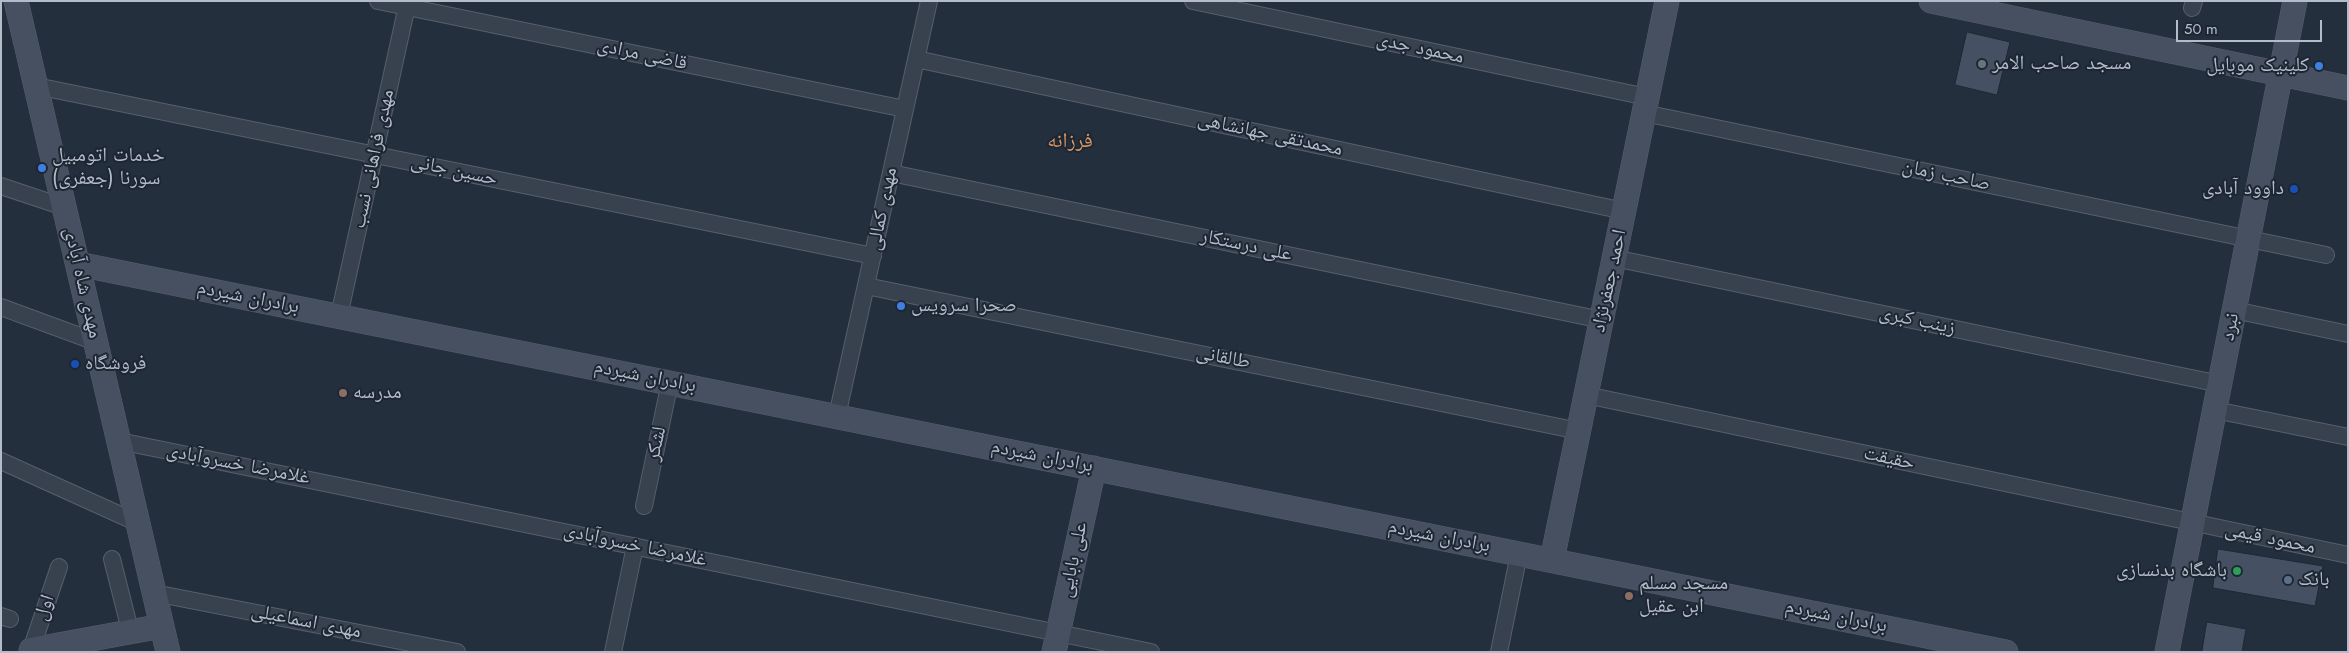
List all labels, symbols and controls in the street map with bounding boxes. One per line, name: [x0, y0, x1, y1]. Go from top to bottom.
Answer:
scale bar: [2179, 10, 2325, 42]
text: 50 m: [2184, 18, 2218, 40]
street label: محمود جدی: [1374, 28, 1466, 70]
street label: قاضی مرادی: [595, 34, 689, 76]
place label: مسجد صاحب الامر: [1992, 52, 2131, 76]
place label: کلینیک موبایل: [2206, 54, 2309, 78]
marker: مسجد صاحب الامر: [1976, 58, 1988, 70]
marker: کلینیک موبایل: [2313, 60, 2325, 72]
street label: مهدی فراهانی نسب: [348, 87, 400, 231]
street label: محمدتقی جهانشاهی: [1195, 108, 1345, 162]
district label: فرزانه: [1047, 129, 1093, 155]
place label: خدمات اتومبیل سورنا (جعفری): [52, 144, 165, 191]
street label: حسین جانی: [409, 150, 499, 192]
street label: صاحب زمان: [1900, 155, 1992, 197]
marker: خدمات اتومبیل سورنا (جعفری): [36, 162, 48, 174]
street label: مهدی کمالی: [863, 165, 903, 253]
place label: داوود آبادی: [2202, 177, 2284, 201]
marker: داوود آبادی: [2288, 183, 2300, 195]
street label: مهدی شاه آبادی: [58, 225, 106, 341]
street label: علی درستکار: [1198, 225, 1294, 267]
street label: احمد جعفرنژاد: [1587, 227, 1633, 335]
street label: برادران شیردم: [195, 276, 301, 320]
place label: صحرا سرویس: [911, 294, 1017, 318]
marker: صحرا سرویس: [895, 300, 907, 312]
street label: زینب کبری: [1877, 301, 1957, 341]
street label: نبرد: [2217, 311, 2245, 343]
street label: طالقانی: [1194, 341, 1252, 375]
place label: فروشگاه: [85, 352, 146, 376]
street label: برادران شیردم: [592, 355, 698, 399]
marker: فروشگاه: [69, 358, 81, 370]
place label: مدرسه: [353, 381, 402, 405]
marker: مدرسه: [337, 387, 349, 399]
street label: لشكر: [642, 425, 672, 463]
street label: برادران شیردم: [989, 435, 1095, 479]
street label: غلامرضا خسروآبادی: [164, 439, 312, 491]
street label: حقیقت: [1861, 442, 1917, 476]
street label: برادران شیردم: [1386, 515, 1492, 559]
street label: محمود قیمی: [2223, 518, 2317, 560]
street label: غلامرضا خسروآبادی: [561, 519, 709, 573]
street label: علی بابایی: [1054, 520, 1094, 600]
place label: باشگاه بدنسازی: [2116, 559, 2227, 583]
marker: باشگاه بدنسازی: [2231, 565, 2243, 577]
place label: بانک: [2298, 568, 2330, 592]
place label: مسجد مسلم ابن عقیل: [1639, 572, 1728, 619]
marker: بانک: [2282, 574, 2294, 586]
marker: مسجد مسلم ابن عقیل: [1623, 590, 1635, 602]
street label: اول: [29, 592, 61, 624]
street label: برادران شیردم: [1783, 595, 1889, 639]
street label: مهدی اسماعیلی: [249, 600, 363, 644]

